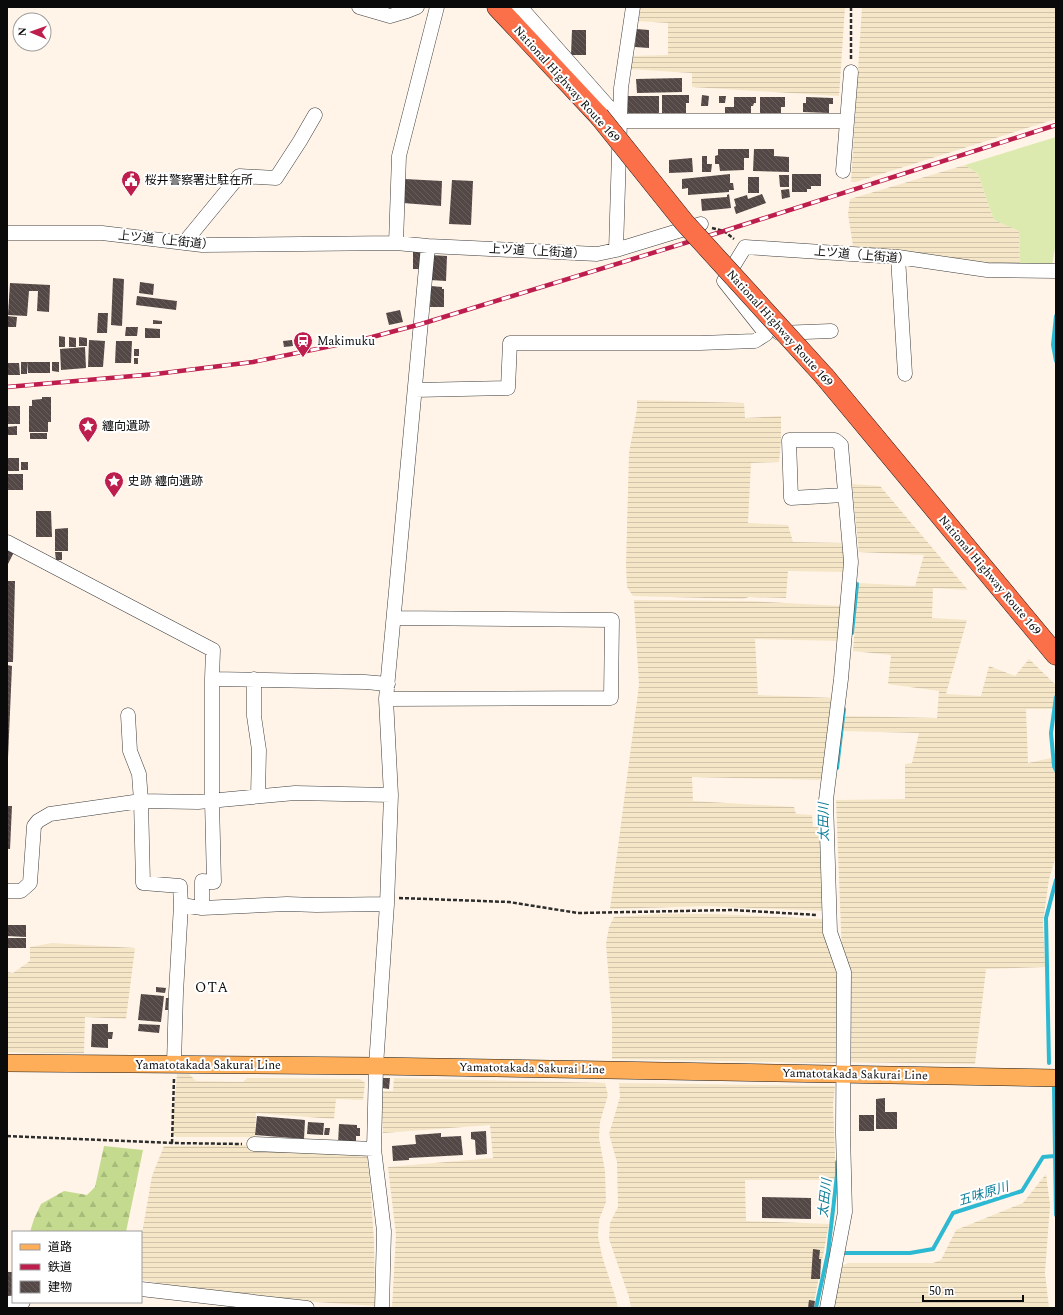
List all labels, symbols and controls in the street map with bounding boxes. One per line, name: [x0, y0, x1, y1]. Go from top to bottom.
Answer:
north arrow: [12, 12, 52, 52]
street label: National Highway Route 169: [509, 22, 624, 147]
text: N: [14, 27, 31, 36]
public building icon: 桜井警察署辻駐在所: [120, 169, 142, 197]
place label: 桜井警察署辻駐在所: [145, 171, 253, 190]
street label: 上ツ道（上街道）: [117, 226, 215, 255]
street label: 上ツ道（上街道）: [489, 239, 585, 263]
street label: 上ツ道（上街道）: [813, 242, 911, 269]
street label: National Highway Route 169: [722, 266, 837, 391]
station icon: Makimuku: [292, 330, 314, 358]
place label: Makimuku: [317, 332, 375, 351]
place icon: 纏向遺跡: [77, 415, 99, 443]
place label: 纏向遺跡: [102, 417, 150, 436]
place icon: 史跡 纏向遺跡: [103, 470, 125, 498]
place label: 史跡 纏向遺跡: [128, 472, 203, 491]
street label: National Highway Route 169: [934, 511, 1046, 640]
water label: 太田川: [814, 800, 834, 842]
district label: OTA: [195, 977, 229, 998]
street label: Yamatotakada Sakurai Line: [135, 1056, 281, 1075]
street label: Yamatotakada Sakurai Line: [459, 1058, 605, 1079]
street label: Yamatotakada Sakurai Line: [782, 1064, 928, 1085]
water label: 太田川: [813, 1176, 837, 1219]
water label: 五味原川: [955, 1176, 1013, 1211]
legend: [12, 1231, 142, 1303]
text: 道路: [48, 1238, 72, 1257]
text: 鉄道: [48, 1258, 72, 1277]
scale bar: [923, 1277, 1023, 1303]
text: 建物: [48, 1278, 72, 1297]
text: 50 m: [929, 1282, 954, 1301]

